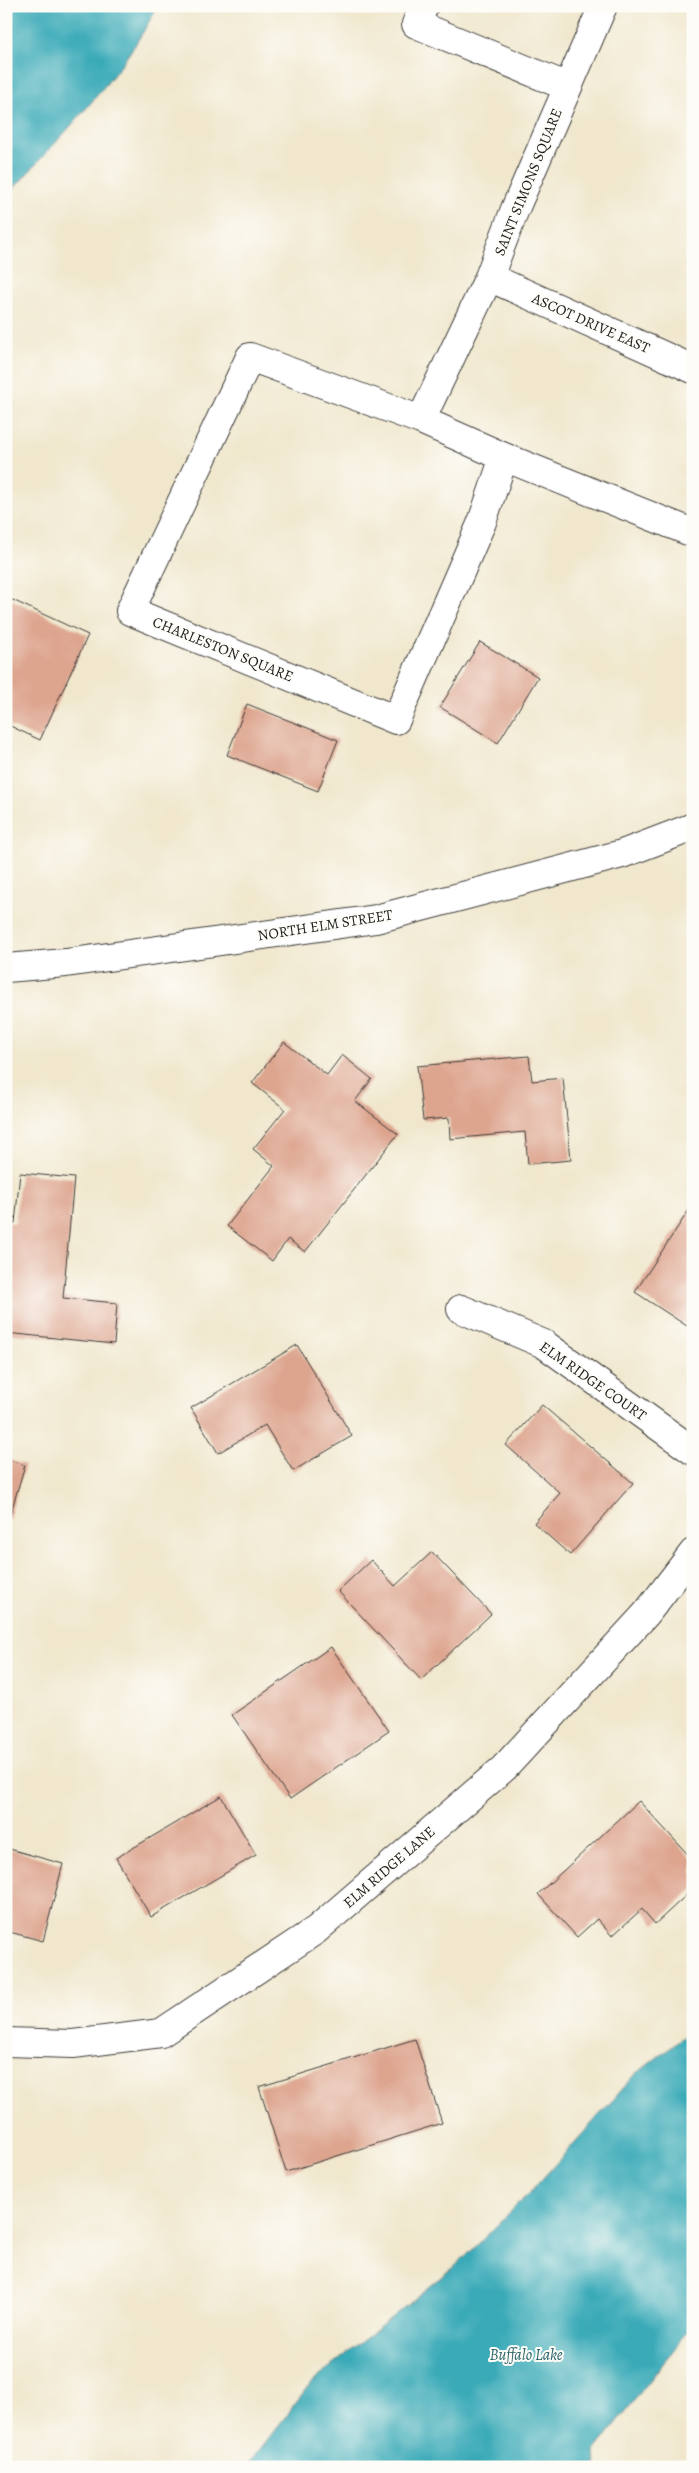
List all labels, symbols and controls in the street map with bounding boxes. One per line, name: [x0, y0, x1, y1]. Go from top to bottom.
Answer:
street label: SAINT SIMONS SQUARE: [489, 105, 567, 259]
street label: ASCOT DRIVE EAST: [528, 288, 654, 358]
street label: CHARLESTON SQUARE: [150, 612, 296, 686]
street label: NORTH ELM STREET: [256, 904, 395, 946]
street label: ELM RIDGE COURT: [536, 1337, 651, 1426]
street label: ELM RIDGE LANE: [339, 1822, 439, 1912]
water label: Buffalo Lake: [489, 2344, 563, 2366]

